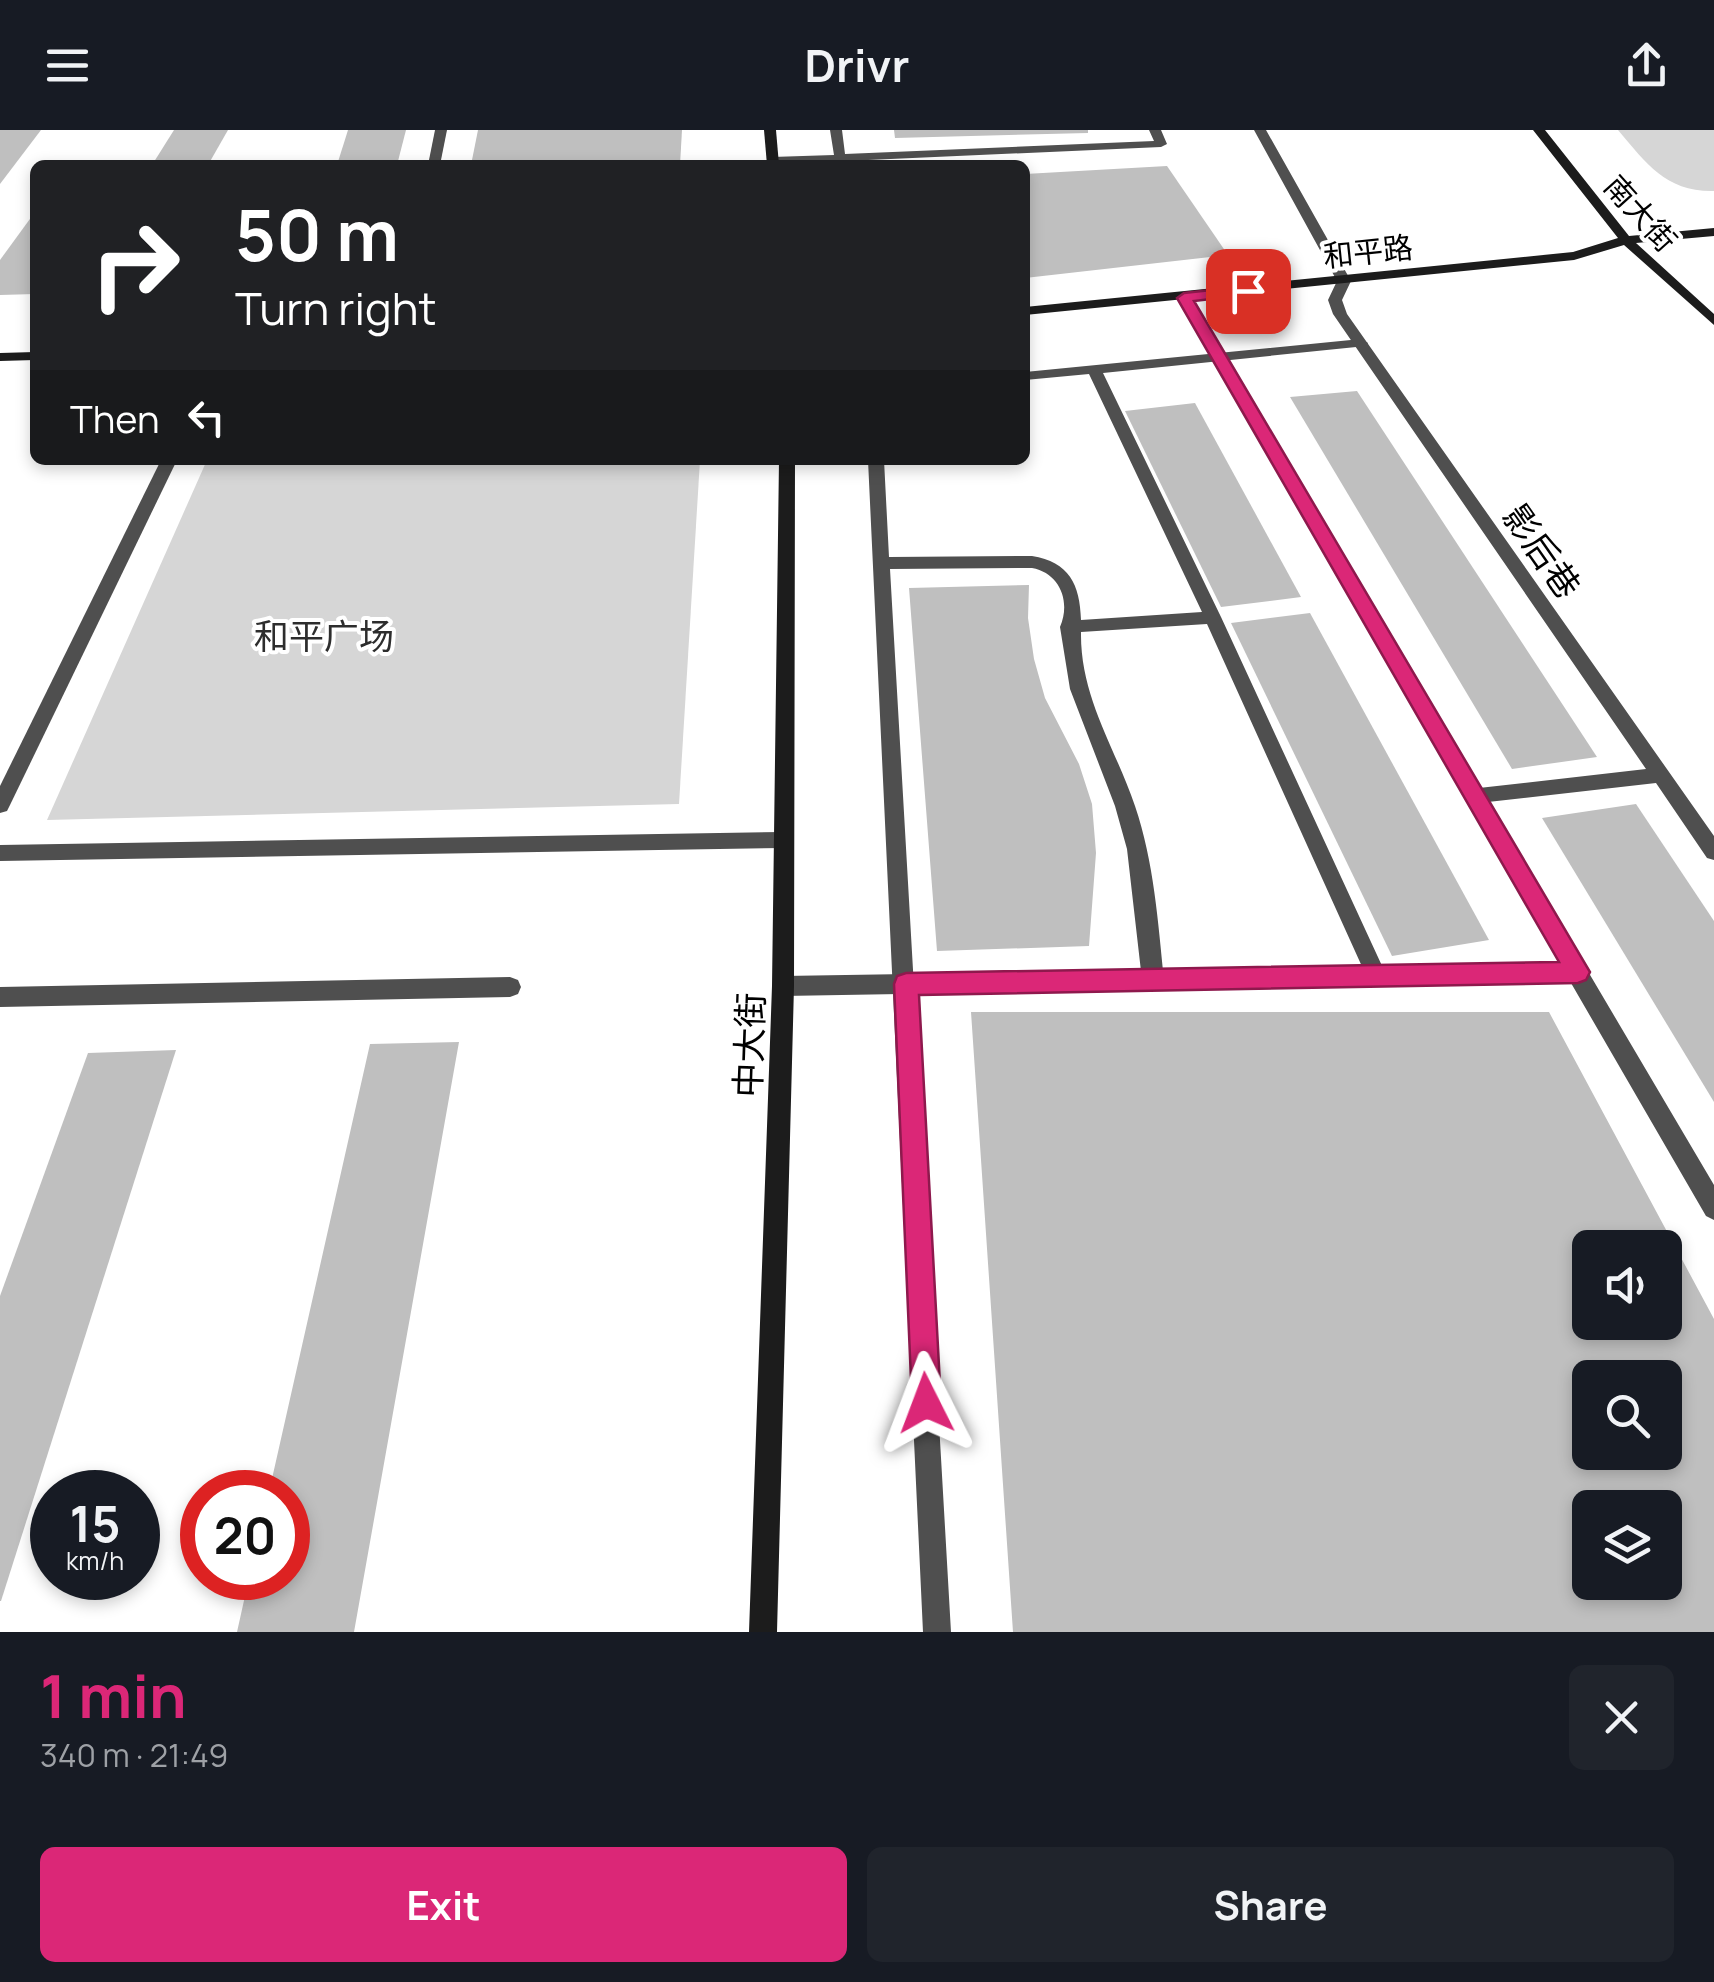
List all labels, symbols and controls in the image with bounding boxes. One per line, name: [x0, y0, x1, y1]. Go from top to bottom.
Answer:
text: Drivr: [805, 34, 909, 96]
icon: menu: [40, 38, 95, 93]
icon: share: [1619, 38, 1674, 93]
street label: 南大街: [1596, 166, 1686, 260]
text: 50 m: [235, 186, 399, 282]
icon: right: [70, 200, 200, 330]
street label: 和平路: [1321, 226, 1415, 276]
pin: [1206, 249, 1291, 334]
icon: arrive: [1221, 264, 1276, 319]
text: Turn right: [235, 277, 436, 339]
icon: left: [179, 390, 234, 445]
text: Then: [70, 392, 159, 444]
street label: 影后巷: [1492, 494, 1592, 608]
park label: 和平广场: [254, 612, 394, 660]
street label: 中大街: [723, 992, 775, 1098]
map controls: [1572, 1230, 1682, 1600]
button: sound: [1572, 1230, 1682, 1340]
position arrow: [874, 1351, 978, 1455]
button: search: [1572, 1360, 1682, 1470]
speed limit sign: 20: [180, 1470, 310, 1600]
text: 15: [69, 1489, 121, 1557]
button: layers: [1572, 1490, 1682, 1600]
text: km/h: [66, 1543, 124, 1578]
text: 1 min: [40, 1654, 187, 1736]
button: close: [1569, 1665, 1674, 1770]
text: 340 m · 21:49: [40, 1733, 228, 1777]
button: Exit: [40, 1847, 847, 1962]
button: Share: [867, 1847, 1674, 1962]

